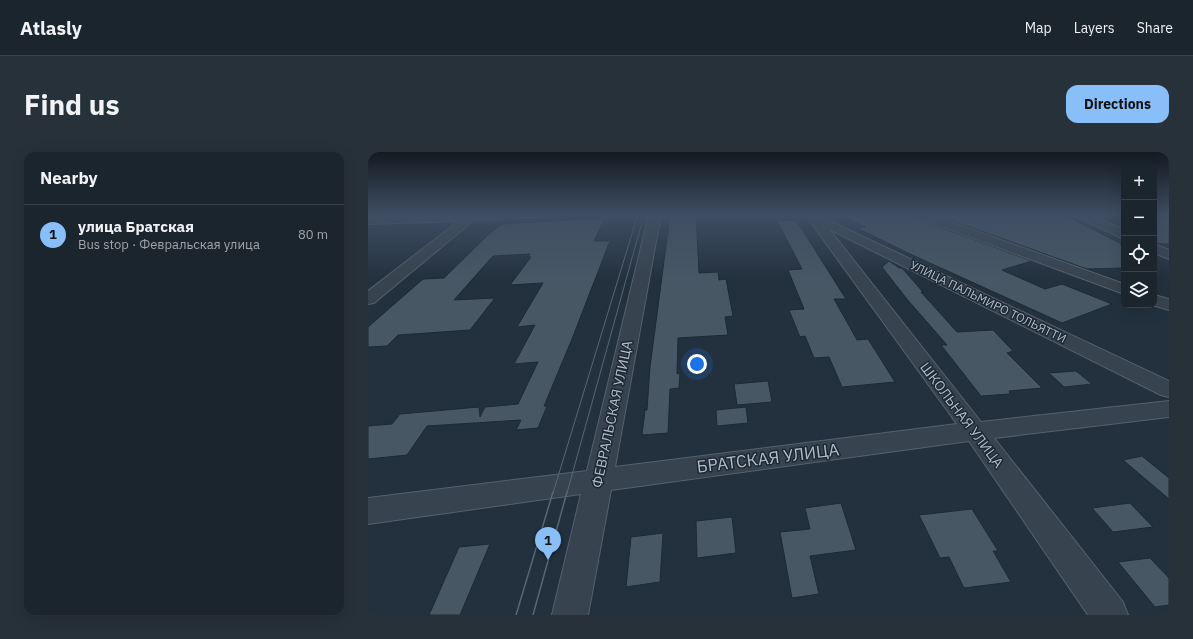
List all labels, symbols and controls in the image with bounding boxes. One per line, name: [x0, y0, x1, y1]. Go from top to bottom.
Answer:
text: Atlasly: [20, 16, 82, 40]
text: Map: [1025, 19, 1052, 37]
text: Layers: [1074, 19, 1115, 37]
text: Share: [1137, 19, 1173, 37]
button: Directions: [1066, 85, 1169, 123]
text: Find us: [24, 86, 120, 123]
map controls: [1121, 164, 1157, 308]
button: +: [1121, 164, 1157, 200]
text: Nearby: [40, 167, 98, 189]
button: −: [1121, 200, 1157, 236]
text: улица Братская: [78, 217, 194, 236]
text: 1: [49, 226, 57, 243]
text: 80 m: [298, 226, 328, 243]
text: Bus stop · Февральская улица: [78, 236, 260, 253]
button: locate: [1121, 236, 1157, 272]
street label: УЛИЦА ПАЛЬМИРО ТОЛЬЯТТИ: [908, 257, 1069, 346]
button: layers: [1121, 272, 1157, 308]
street label: ФЕВРАЛЬСКАЯ УЛИЦА: [588, 339, 636, 489]
your location: [687, 354, 707, 374]
street label: ШКОЛЬНАЯ УЛИЦА: [916, 359, 1008, 471]
street label: БРАТСКАЯ УЛИЦА: [696, 438, 841, 478]
pin: 1: [535, 527, 561, 560]

